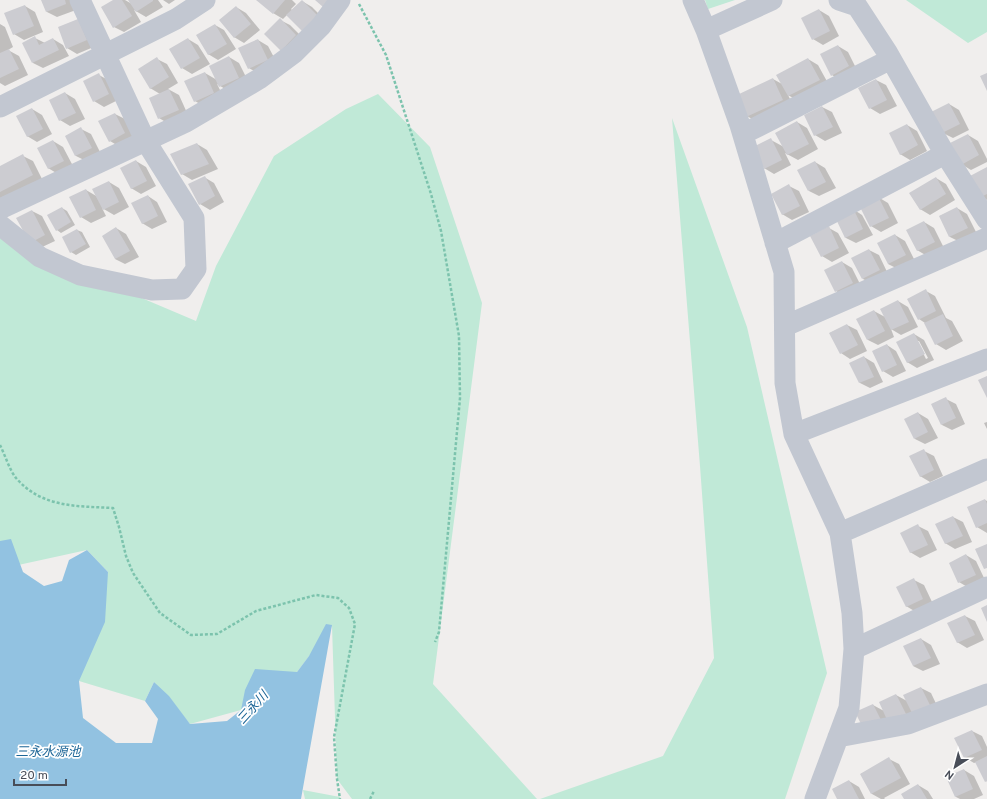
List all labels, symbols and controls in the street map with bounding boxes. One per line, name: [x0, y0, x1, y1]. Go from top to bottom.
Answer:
water label: 三永川: [234, 687, 274, 728]
water label: 三永水源池: [15, 745, 82, 761]
north arrow: [935, 747, 975, 787]
scale bar: [14, 761, 66, 787]
text: N: [942, 766, 957, 782]
text: 20 m: [20, 768, 48, 784]

